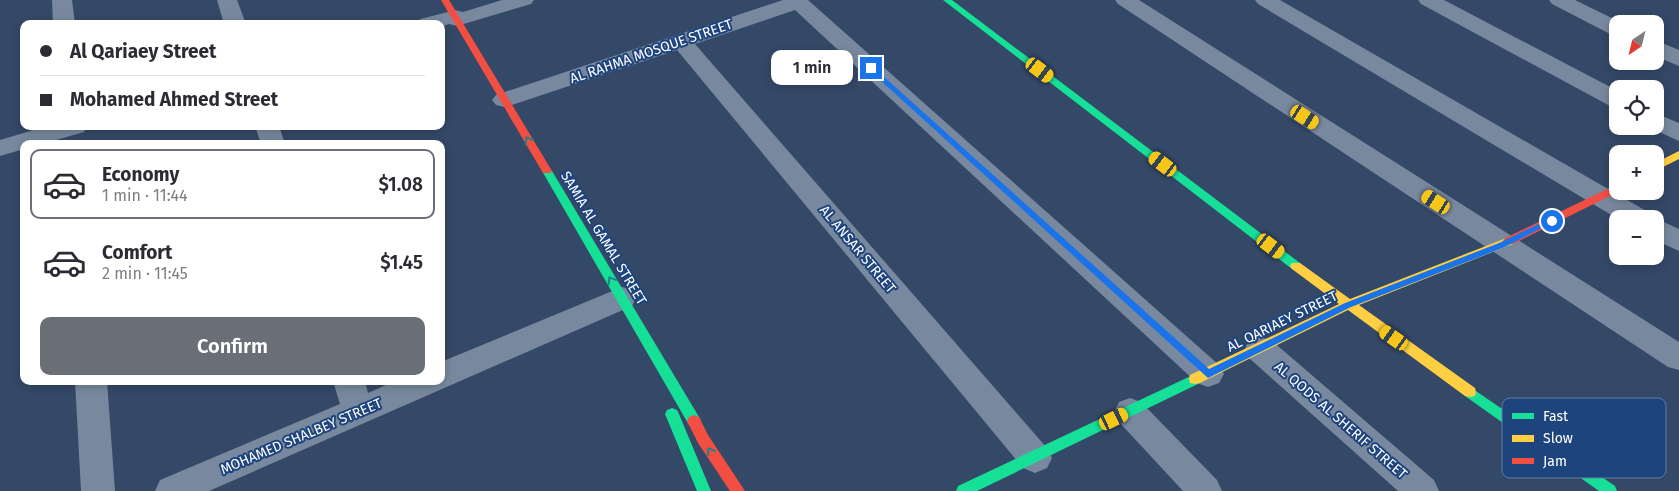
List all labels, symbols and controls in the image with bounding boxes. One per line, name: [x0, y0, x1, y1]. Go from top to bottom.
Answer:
street label: AL RAHMA MOSQUE STREET: [568, 15, 735, 87]
north arrow: [1609, 15, 1664, 70]
map controls: [1609, 15, 1664, 265]
text: Al Qariaey Street: [70, 40, 216, 63]
callout: 1 min: [771, 50, 854, 86]
car: [1023, 55, 1056, 85]
route end: [860, 57, 882, 79]
text: 1 min: [793, 58, 831, 77]
button: locate: [1609, 80, 1664, 135]
text: Mohamed Ahmed Street: [70, 88, 278, 111]
car: [1288, 103, 1321, 131]
one-way arrow: [525, 137, 535, 146]
button: +: [1609, 145, 1664, 200]
car: [1146, 149, 1179, 179]
icon: car: [42, 162, 87, 207]
text: Economy: [102, 163, 179, 186]
street label: SAMIA AL GAMAL STREET: [557, 168, 651, 309]
text: $1.08: [378, 173, 423, 196]
text: 1 min · 11:44: [102, 186, 188, 205]
car: [1419, 188, 1452, 216]
street label: AL ANSAR STREET: [816, 202, 900, 297]
route start: [1541, 210, 1563, 232]
button: −: [1609, 210, 1664, 265]
car: [1254, 231, 1287, 261]
icon: car: [42, 240, 87, 285]
text: Comfort: [102, 241, 172, 264]
text: $1.45: [380, 251, 423, 274]
text: 2 min · 11:45: [102, 264, 188, 283]
one-way arrow: [608, 276, 618, 285]
street label: AL QARIAEY STREET: [1224, 287, 1341, 356]
button: Confirm: [40, 317, 425, 375]
car: [1377, 323, 1410, 353]
street label: AL QODS AL SHERIF STREET: [1271, 358, 1411, 483]
street label: MOHAMED SHALBEY STREET: [218, 394, 385, 478]
legend: [1502, 398, 1666, 478]
car: [1097, 406, 1130, 432]
text: Fast: [1543, 408, 1569, 425]
text: Slow: [1543, 430, 1573, 447]
one-way arrow: [707, 447, 717, 456]
text: Jam: [1543, 453, 1567, 470]

